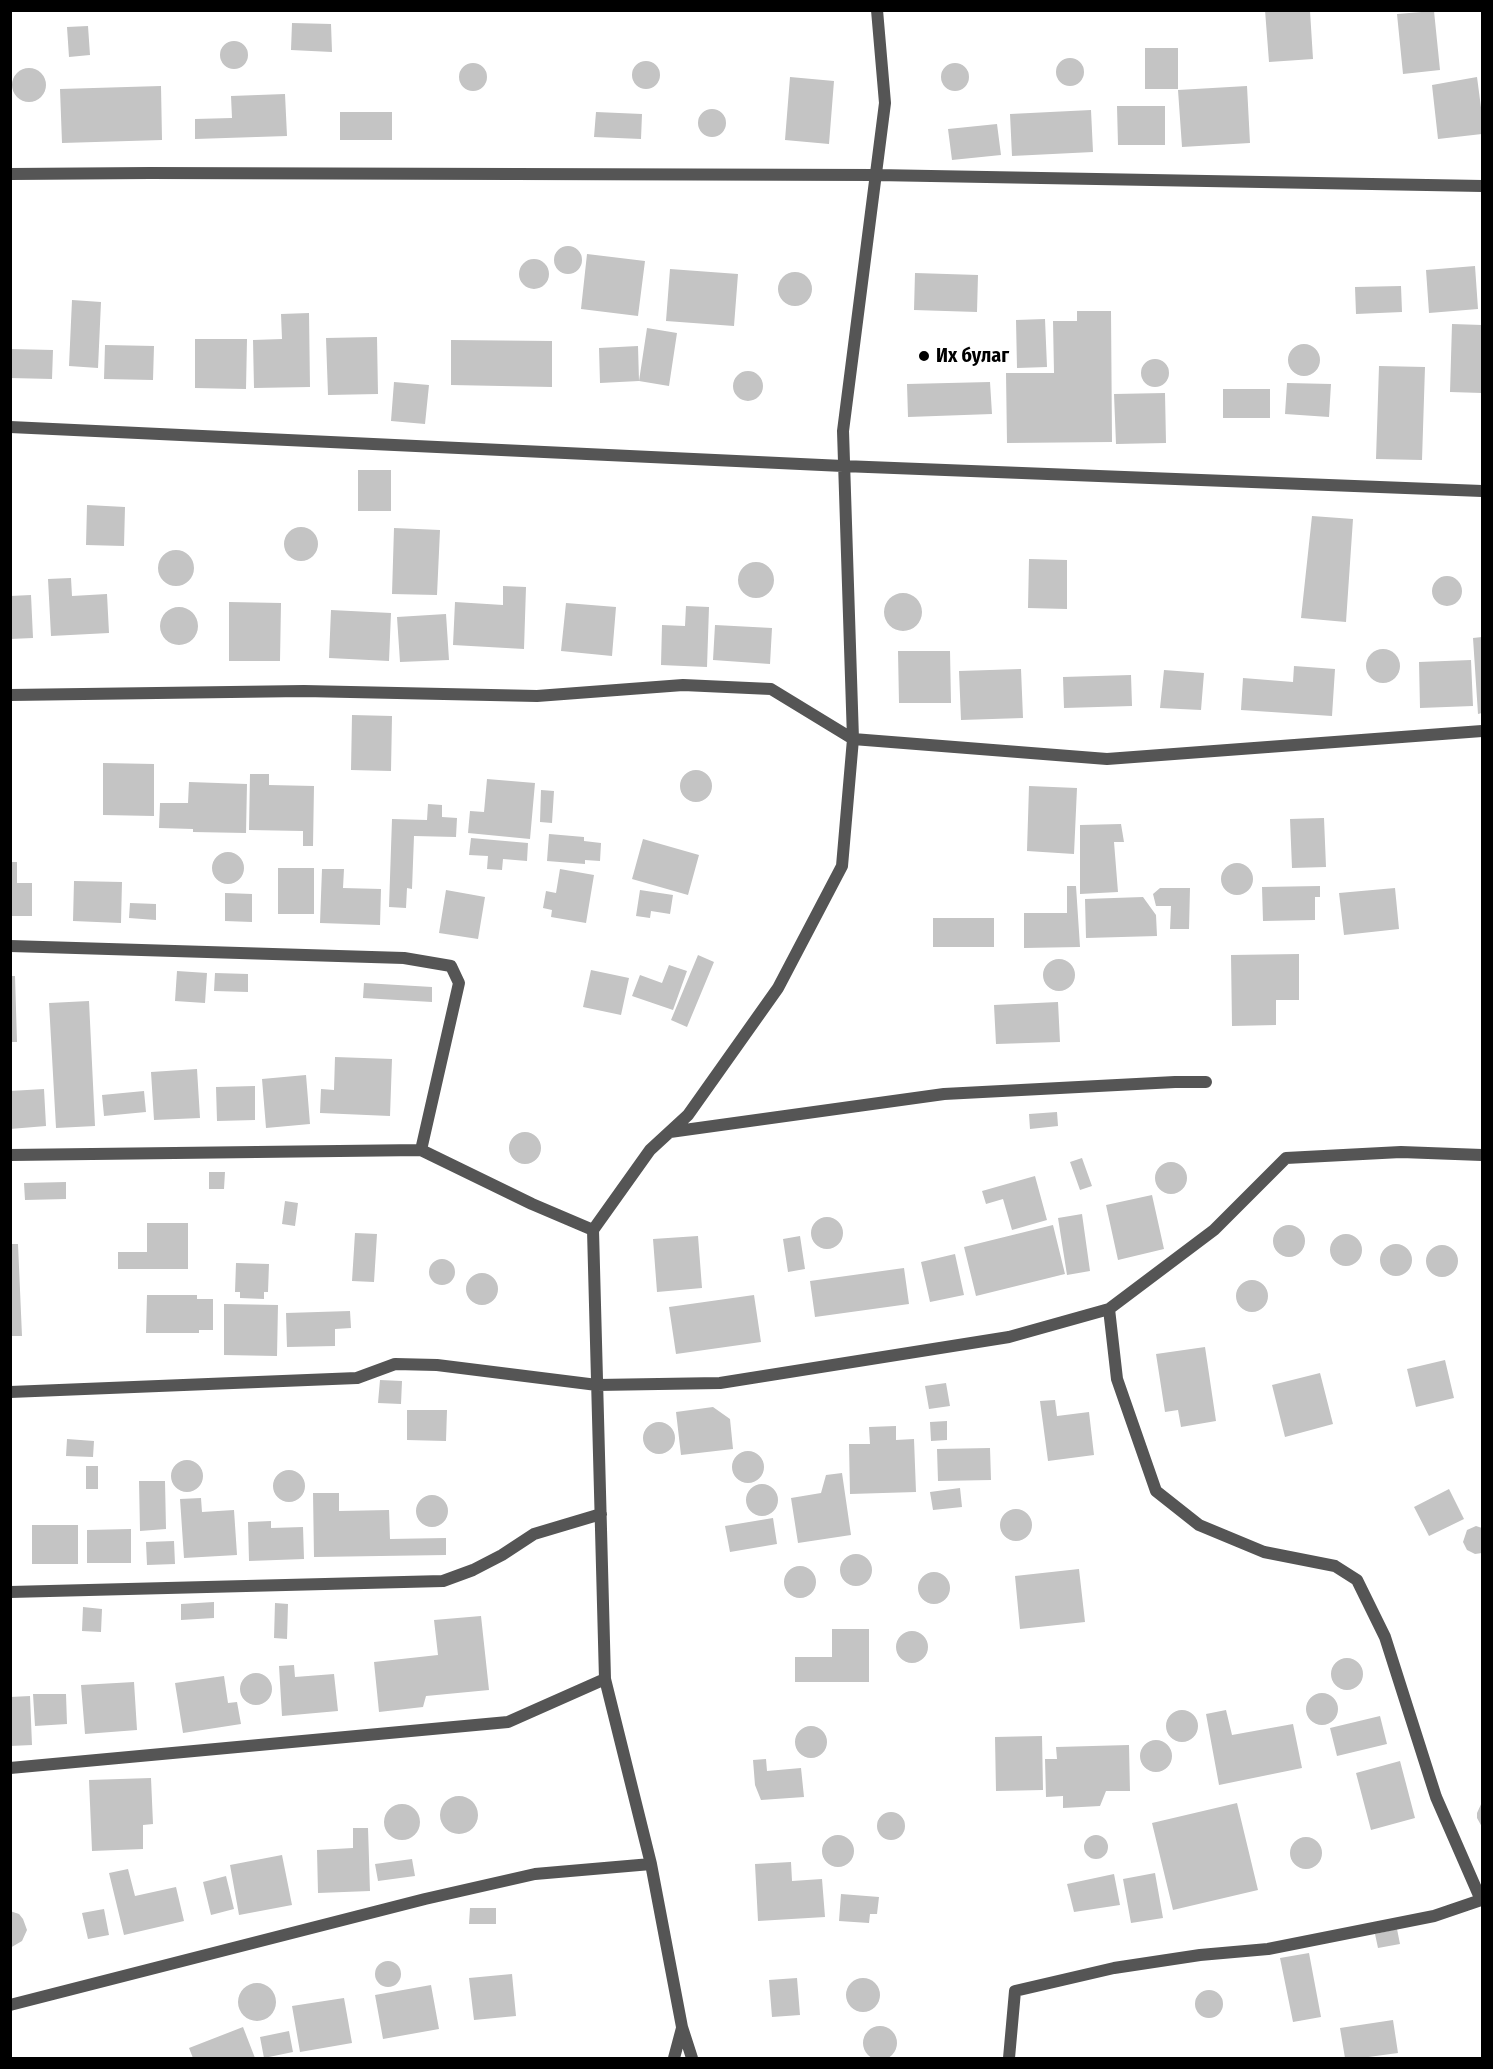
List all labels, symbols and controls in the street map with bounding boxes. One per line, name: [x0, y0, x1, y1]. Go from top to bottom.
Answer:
place label: Их булаг: [936, 344, 1009, 368]
marker: Их булаг: [917, 349, 931, 363]

